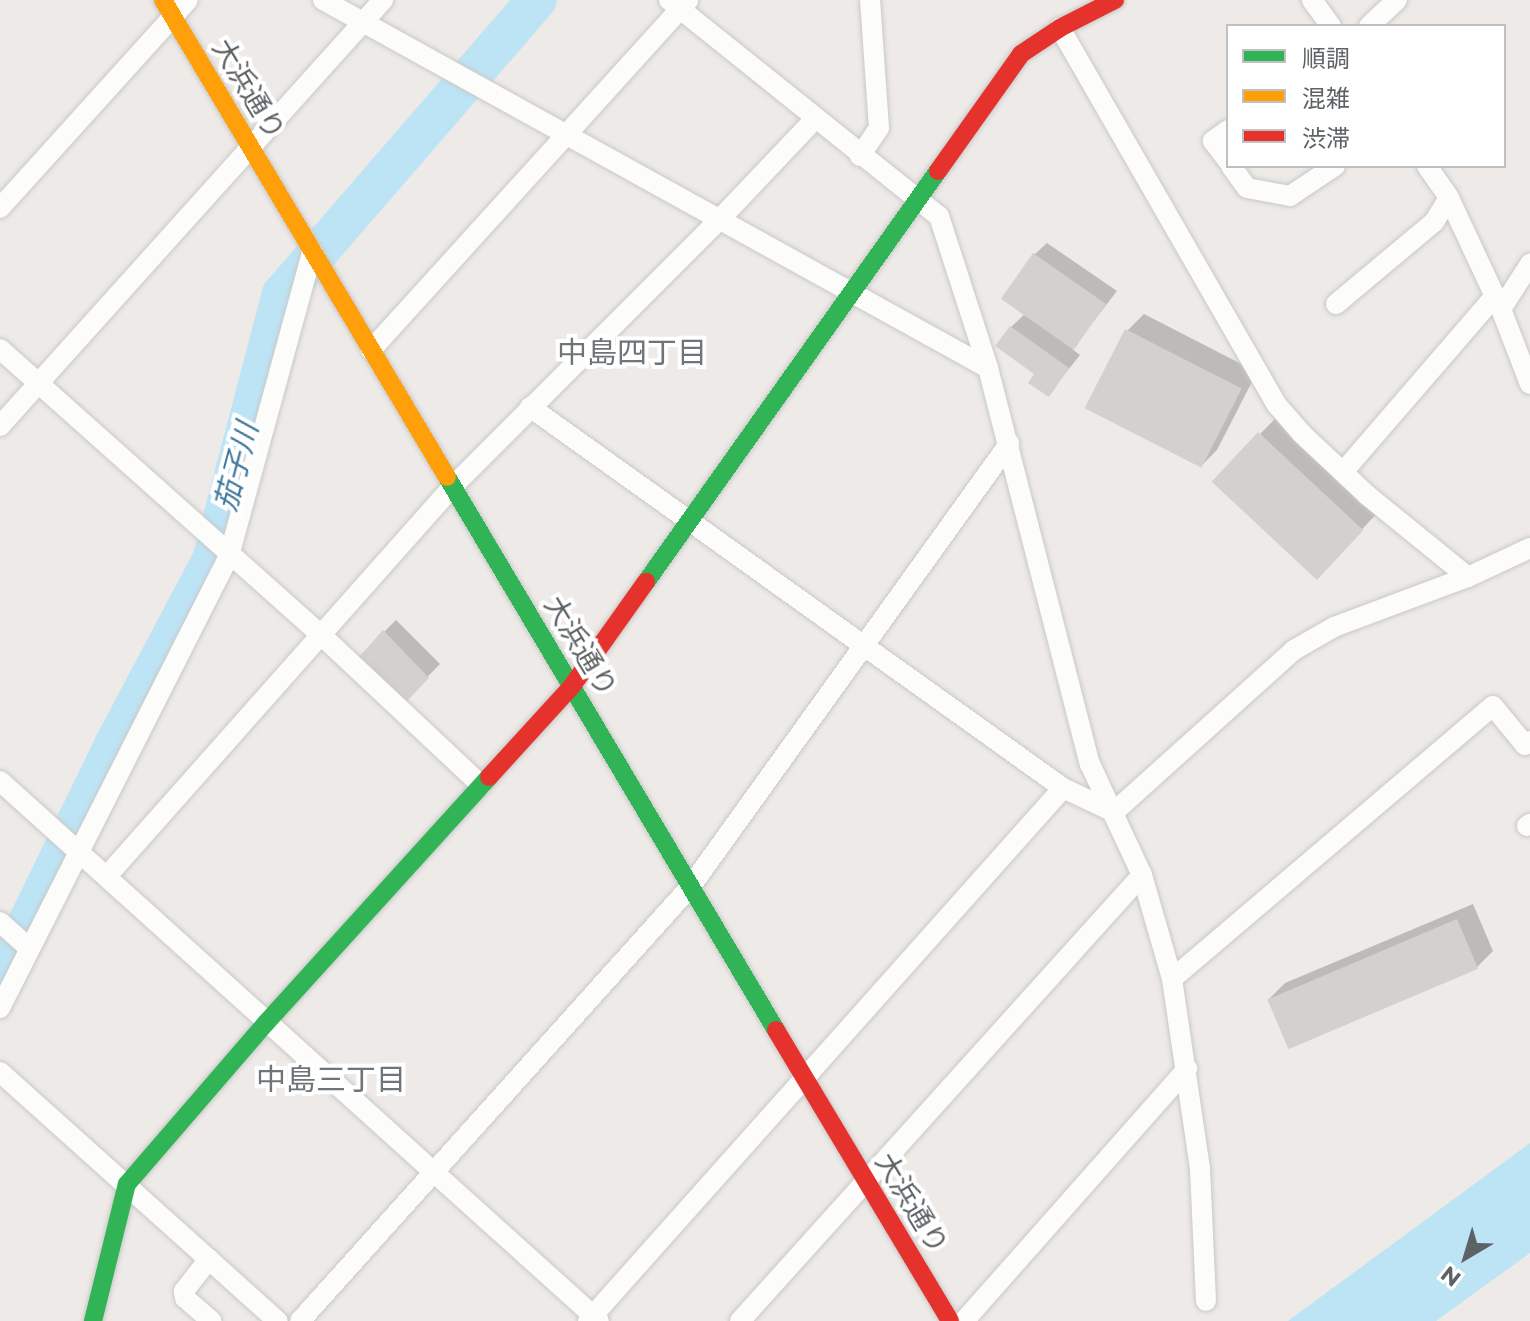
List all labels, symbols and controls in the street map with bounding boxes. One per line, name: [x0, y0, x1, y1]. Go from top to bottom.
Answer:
legend: [1226, 24, 1506, 168]
street label: 大浜通り: [206, 32, 292, 146]
text: 順調: [1302, 44, 1350, 73]
text: 混雑: [1302, 84, 1350, 113]
text: 渋滞: [1302, 124, 1350, 153]
district label: 中島四丁目: [557, 335, 707, 371]
water label: 茄子川: [208, 419, 266, 515]
street label: 大浜通り: [538, 589, 624, 703]
district label: 中島三丁目: [256, 1062, 406, 1098]
street label: 大浜通り: [869, 1146, 955, 1260]
north arrow: [1426, 1217, 1506, 1297]
text: N: [1436, 1260, 1466, 1292]

